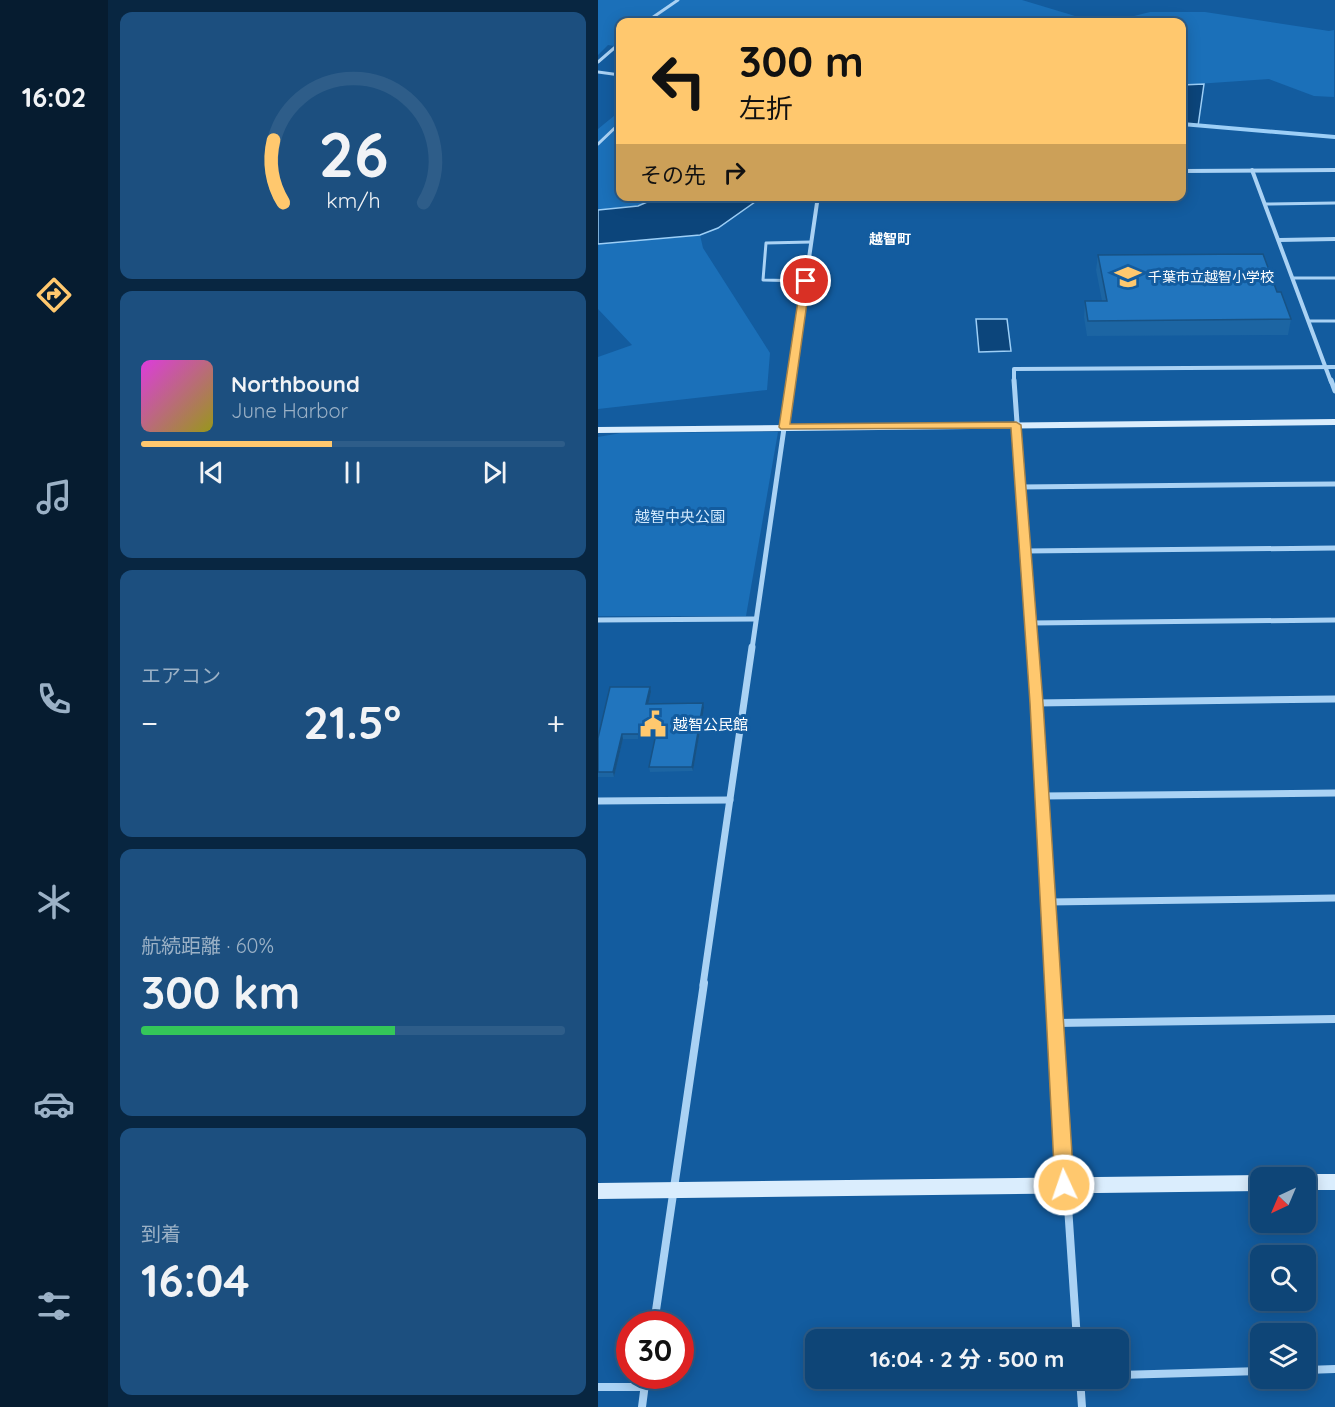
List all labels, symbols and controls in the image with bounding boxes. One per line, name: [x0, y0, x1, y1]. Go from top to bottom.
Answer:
text: 300 m: [739, 35, 864, 88]
icon: left: [640, 42, 718, 120]
text: 16:02: [22, 80, 86, 114]
text: 左折: [739, 91, 793, 125]
text: 26: [318, 115, 388, 193]
icon: right: [718, 156, 751, 189]
text: その先: [640, 161, 706, 189]
text: km/h: [326, 187, 380, 213]
district label: 越智町: [869, 230, 911, 248]
pin: [780, 255, 831, 306]
school or university icon: 千葉市立越智小学校: [1113, 262, 1143, 292]
icon: arrive: [789, 264, 822, 297]
place label: 千葉市立越智小学校: [1148, 268, 1274, 286]
icon: directions: [33, 274, 75, 316]
text: Northbound: [231, 370, 360, 398]
text: June Harbor: [231, 398, 348, 423]
icon: previous: [195, 456, 228, 489]
icon: pause: [336, 456, 369, 489]
icon: next: [478, 456, 511, 489]
icon: music: [33, 476, 75, 518]
park label: 越智中央公園: [634, 507, 725, 526]
text: エアコン: [141, 663, 221, 688]
icon: phone: [33, 678, 75, 720]
text: 21.5°: [303, 694, 401, 750]
text: −: [141, 702, 158, 743]
text: +: [546, 702, 565, 743]
public building icon: 越智公民館: [638, 709, 668, 739]
place label: 越智公民館: [672, 715, 748, 734]
icon: climate: [33, 881, 75, 923]
text: 航続距離 · 60%: [141, 933, 274, 958]
text: 300 km: [141, 964, 300, 1020]
icon: car: [33, 1083, 75, 1125]
position arrow: [1032, 1153, 1096, 1217]
north arrow: [1250, 1167, 1316, 1233]
map controls: [1250, 1167, 1316, 1389]
text: 到着: [141, 1221, 181, 1246]
button: search: [1250, 1245, 1316, 1311]
text: 16:04: [141, 1252, 250, 1308]
icon: filters: [33, 1285, 75, 1327]
speed limit sign: 30: [616, 1311, 694, 1389]
button: layers: [1250, 1323, 1316, 1389]
text: 16:04 · 2 分 · 500 m: [870, 1345, 1064, 1373]

